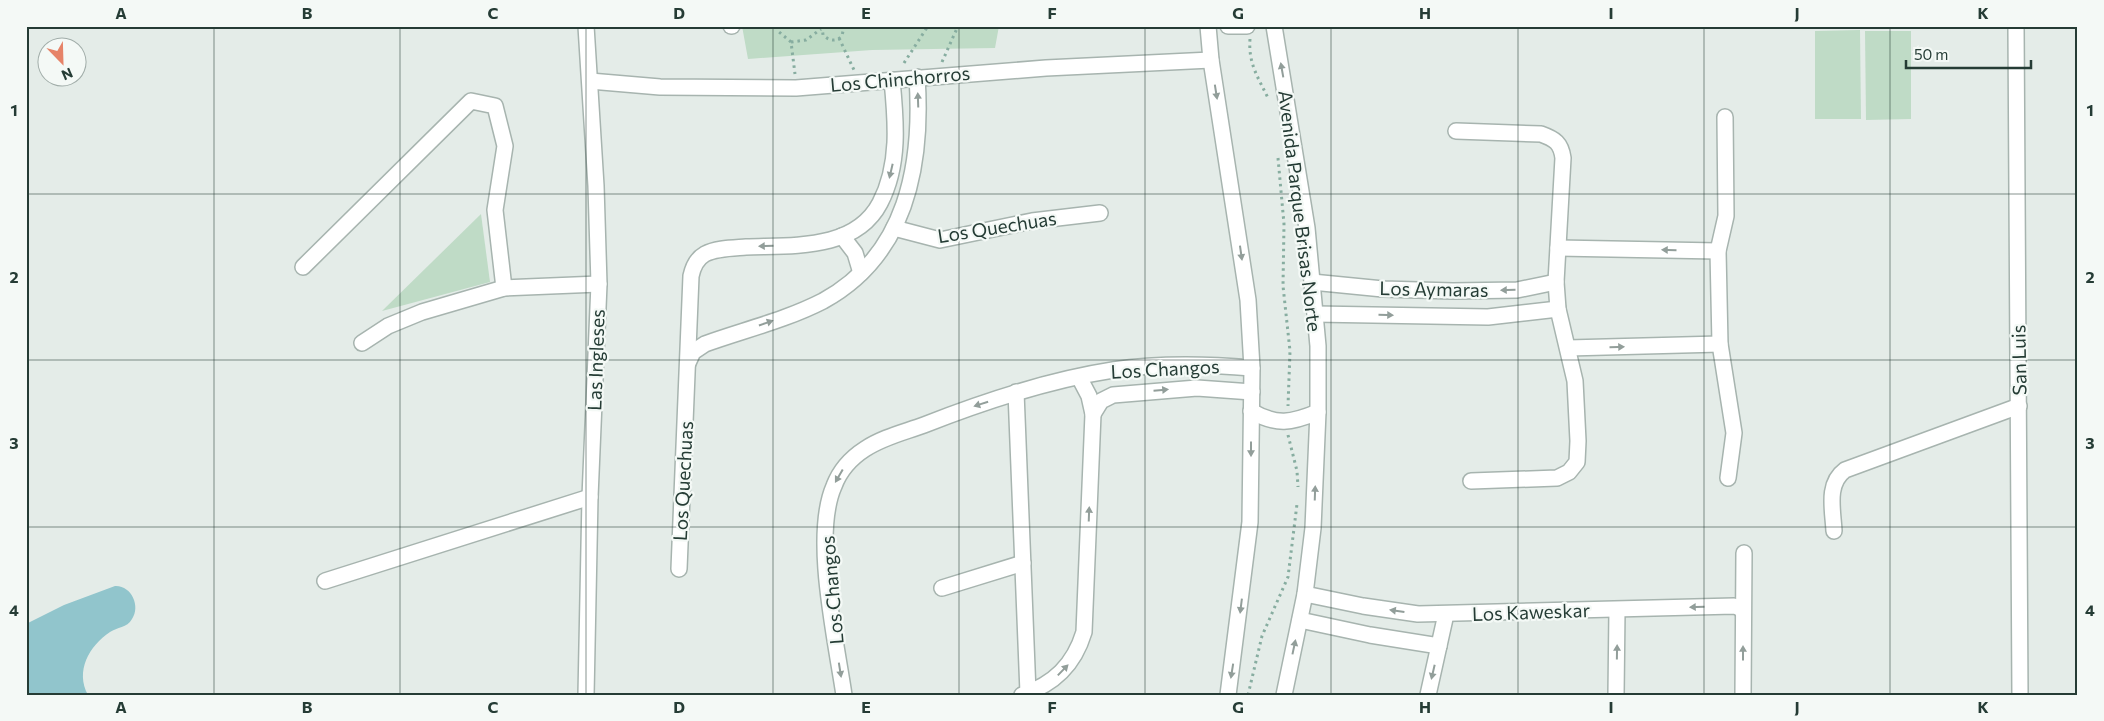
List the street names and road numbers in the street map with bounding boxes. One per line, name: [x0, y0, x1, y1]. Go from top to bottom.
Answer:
street label: Los Chinchorros: [829, 61, 971, 96]
street label: Avenida Parque Brisas Norte: [1274, 89, 1327, 333]
street label: Los Quechuas: [936, 206, 1058, 247]
street label: Los Aymaras: [1379, 276, 1489, 301]
street label: Las Ingleses: [582, 309, 609, 411]
street label: San Luis: [2006, 325, 2031, 396]
street label: Los Changos: [1110, 354, 1220, 383]
street label: Los Quechuas: [668, 420, 697, 541]
street label: Los Changos: [815, 535, 848, 645]
street label: Los Kaweskar: [1472, 598, 1591, 625]

